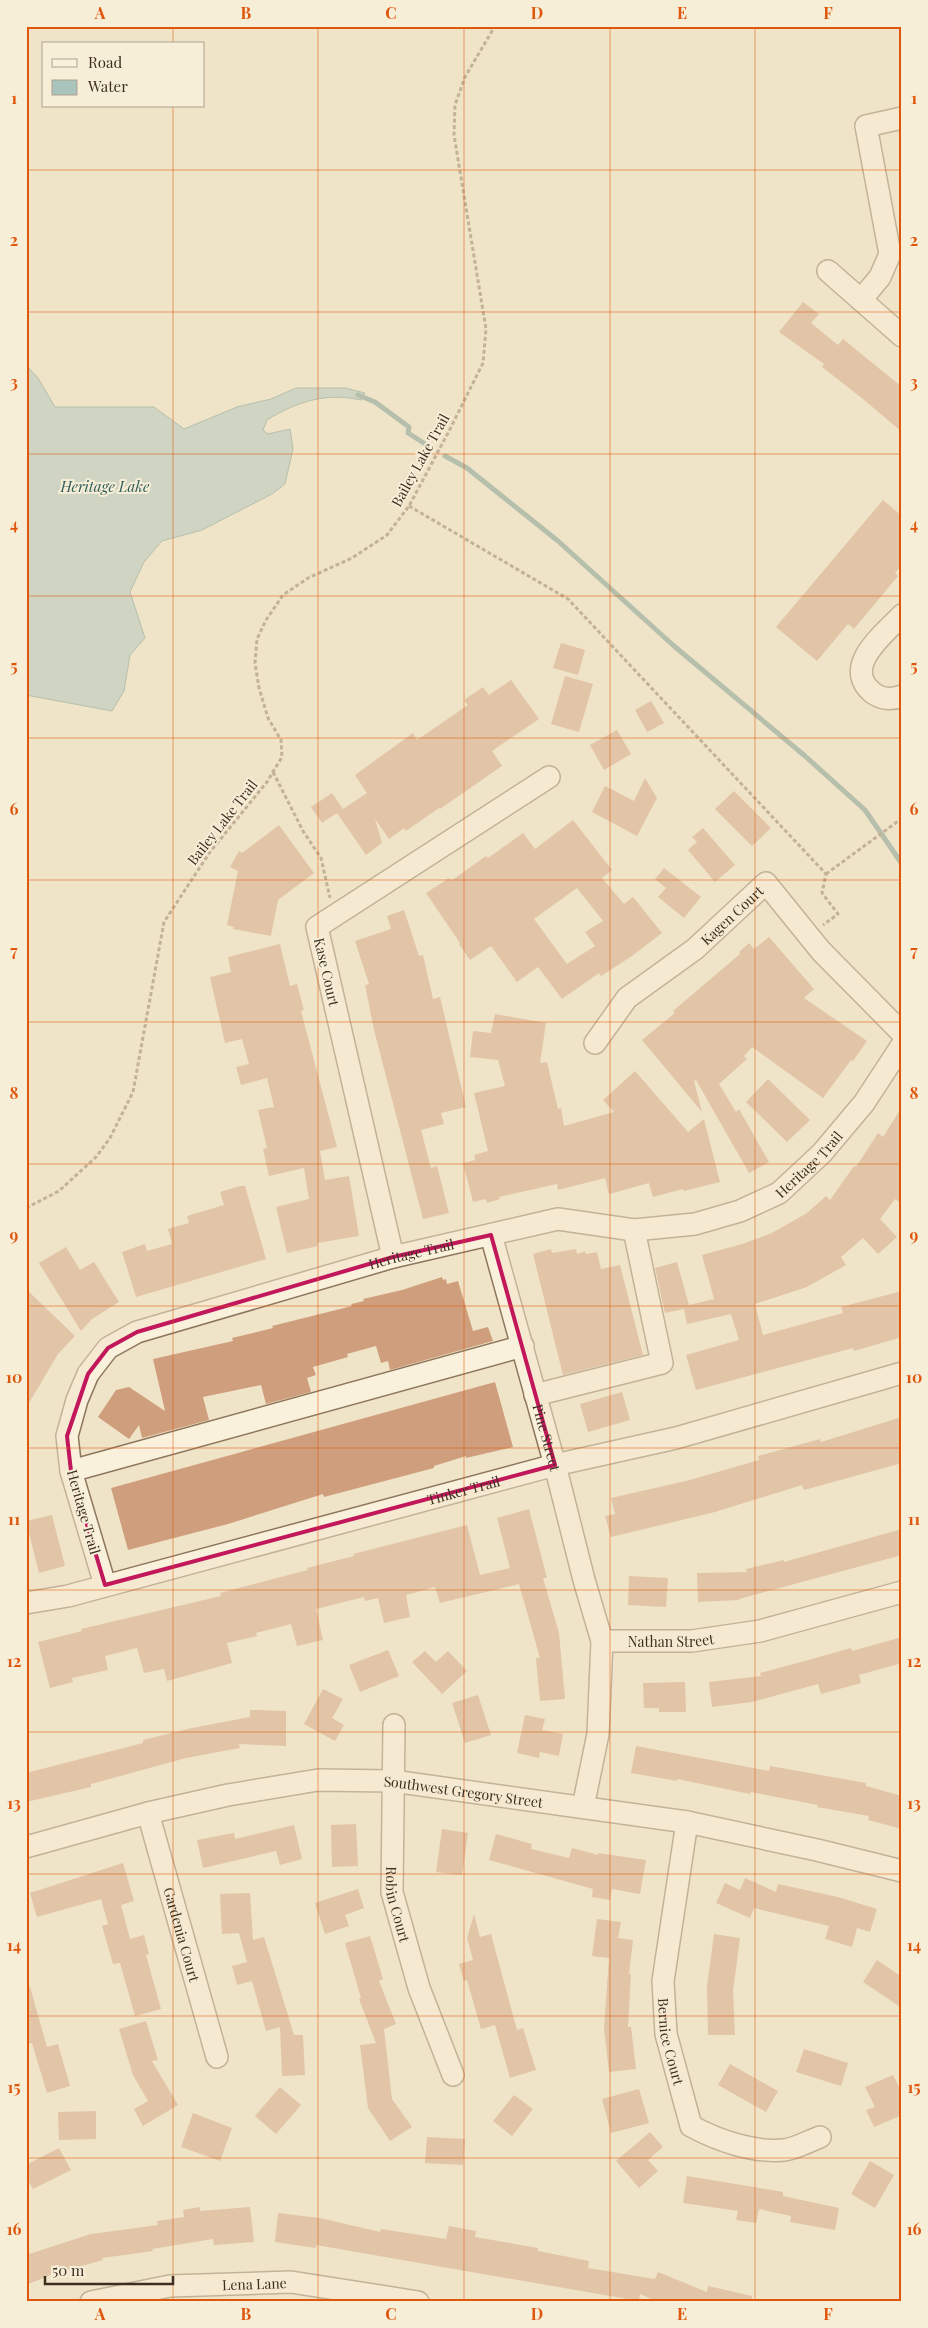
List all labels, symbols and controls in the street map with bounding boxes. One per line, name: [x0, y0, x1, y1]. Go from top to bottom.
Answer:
text: A: [94, 2, 106, 23]
text: B: [241, 2, 252, 23]
text: C: [385, 2, 397, 23]
text: D: [531, 2, 543, 23]
text: E: [677, 2, 687, 23]
text: F: [823, 2, 833, 23]
legend: [42, 42, 205, 108]
text: Road: [88, 52, 122, 72]
text: Water: [87, 76, 128, 96]
text: 1: [11, 87, 17, 108]
text: 1: [911, 87, 917, 108]
text: 2: [10, 229, 18, 250]
text: 2: [910, 229, 918, 250]
text: 3: [10, 371, 18, 392]
text: 3: [910, 371, 918, 392]
street label: Bailey Lake Trail: [387, 410, 453, 510]
water label: Heritage Lake: [60, 476, 150, 496]
text: 4: [10, 513, 18, 534]
text: 4: [910, 513, 918, 534]
text: 5: [10, 655, 18, 676]
text: 5: [910, 655, 918, 676]
street label: Bailey Lake Trail: [183, 775, 261, 869]
text: 6: [10, 798, 19, 819]
text: 6: [910, 798, 919, 819]
street label: Kagen Court: [696, 880, 768, 949]
street label: Kase Court: [310, 936, 344, 1009]
text: 7: [10, 940, 18, 961]
text: 7: [910, 940, 918, 961]
text: 8: [10, 1082, 19, 1103]
text: 8: [910, 1082, 919, 1103]
street label: Heritage Trail: [771, 1127, 846, 1202]
text: 9: [10, 1224, 19, 1245]
text: 9: [910, 1224, 919, 1245]
street label: Heritage Trail: [366, 1234, 456, 1273]
text: 10: [6, 1366, 22, 1387]
text: 10: [906, 1366, 922, 1387]
street label: Pine Street: [529, 1402, 566, 1474]
street label: Heritage Trail: [63, 1467, 105, 1557]
street label: Tinker Trail: [425, 1471, 502, 1509]
text: 11: [8, 1508, 20, 1529]
text: 11: [908, 1508, 920, 1529]
street label: Nathan Street: [628, 1628, 716, 1651]
text: 12: [7, 1650, 21, 1671]
text: 12: [907, 1650, 921, 1671]
street label: Southwest Gregory Street: [384, 1771, 545, 1811]
text: 13: [7, 1792, 21, 1813]
text: 13: [907, 1792, 921, 1813]
street label: Robin Court: [383, 1866, 415, 1945]
street label: Gardenia Court: [160, 1885, 205, 1985]
text: 14: [7, 1934, 21, 1955]
text: 14: [907, 1934, 921, 1955]
street label: Bernice Court: [654, 1997, 689, 2088]
text: 15: [7, 2076, 21, 2097]
text: 15: [907, 2076, 921, 2097]
text: 16: [6, 2218, 22, 2239]
text: 16: [906, 2218, 922, 2239]
scale bar: [45, 2253, 172, 2285]
text: 50 m: [52, 2260, 85, 2280]
street label: Lena Lane: [222, 2273, 287, 2294]
text: A: [94, 2303, 106, 2324]
text: B: [241, 2303, 252, 2324]
text: C: [385, 2303, 397, 2324]
text: D: [531, 2303, 543, 2324]
text: E: [677, 2303, 687, 2324]
text: F: [823, 2303, 833, 2324]

